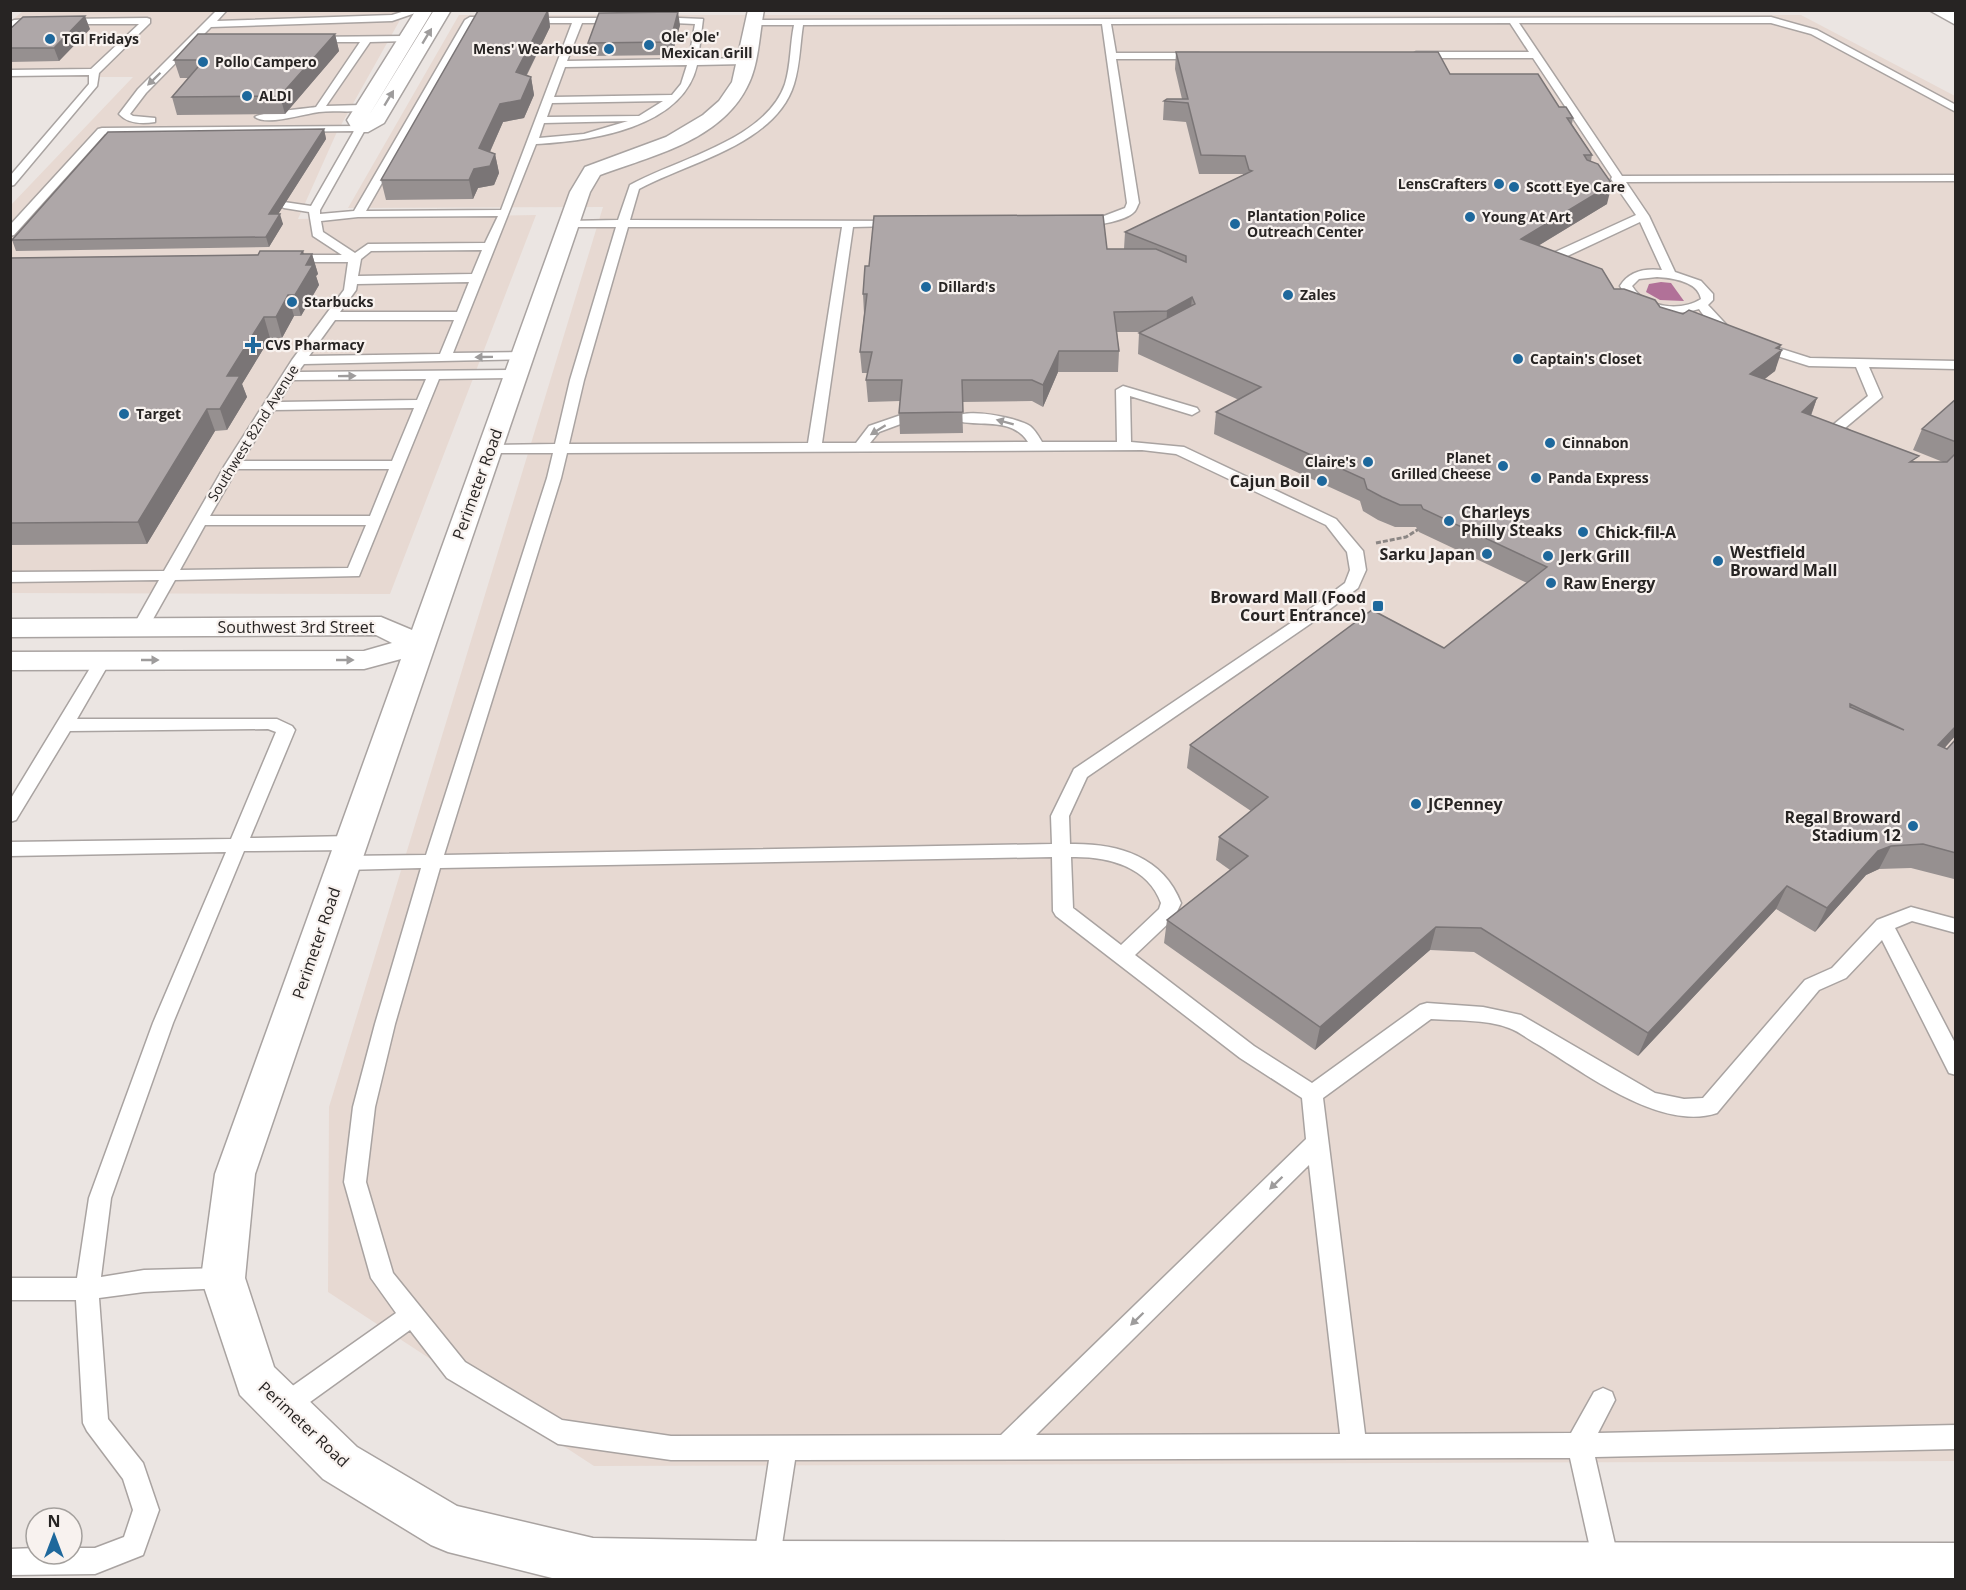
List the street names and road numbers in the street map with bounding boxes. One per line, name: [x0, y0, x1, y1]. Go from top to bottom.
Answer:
street label: Southwest 82nd Avenue: [203, 361, 303, 505]
street label: Perimeter Road: [447, 425, 507, 543]
street label: Southwest 3rd Street: [218, 616, 375, 638]
street label: Perimeter Road: [287, 884, 345, 1002]
street label: Perimeter Road: [254, 1376, 354, 1472]

